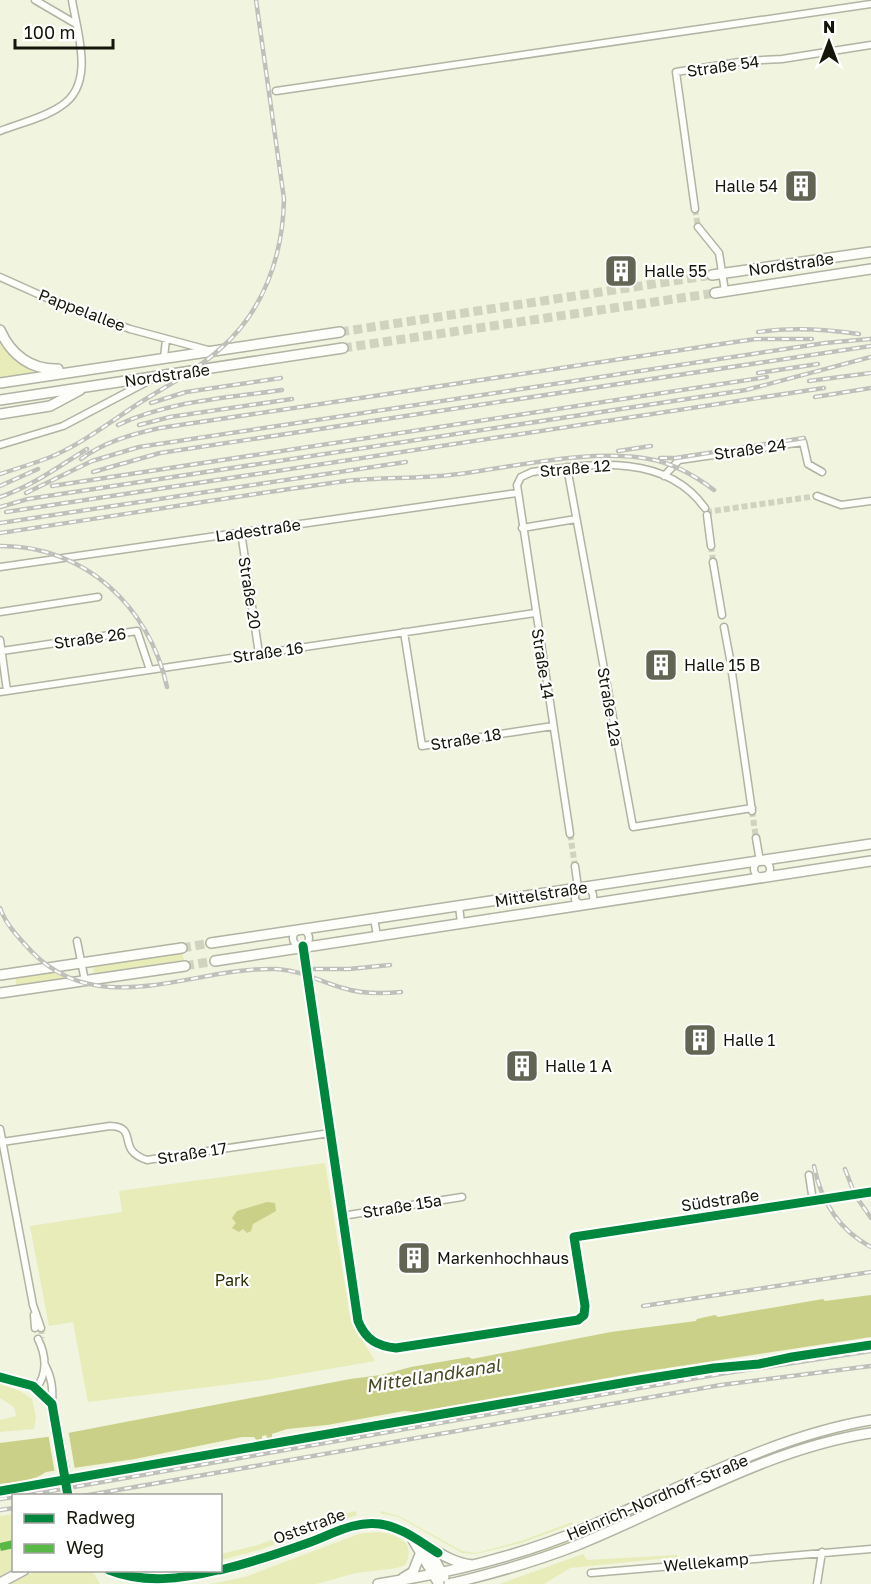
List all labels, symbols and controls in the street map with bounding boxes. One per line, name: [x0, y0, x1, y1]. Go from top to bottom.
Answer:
scale bar: [15, 12, 112, 50]
north arrow: [799, 12, 859, 72]
text: N: [823, 17, 835, 37]
text: 100 m: [24, 21, 75, 43]
street label: Straße 54: [685, 51, 761, 81]
building icon: Halle 54: [783, 168, 819, 204]
place label: Halle 54: [714, 176, 778, 196]
street label: Nordstraße: [747, 248, 835, 280]
building icon: Halle 55: [603, 253, 639, 289]
place label: Halle 55: [644, 261, 707, 281]
street label: Pappelallee: [36, 284, 128, 336]
street label: Nordstraße: [123, 359, 211, 391]
street label: Straße 24: [712, 434, 788, 464]
street label: Straße 12: [539, 455, 611, 481]
street label: Ladestraße: [214, 514, 302, 546]
street label: Straße 20: [234, 555, 266, 631]
street label: Straße 26: [52, 623, 128, 653]
street label: Straße 14: [528, 627, 558, 701]
street label: Straße 16: [231, 637, 305, 667]
building icon: Halle 15 B: [643, 647, 679, 683]
place label: Halle 15 B: [684, 655, 760, 675]
street label: Straße 12a: [593, 666, 627, 748]
street label: Straße 18: [429, 724, 503, 754]
street label: Mittelstraße: [493, 877, 589, 911]
building icon: Halle 1: [682, 1022, 718, 1058]
place label: Halle 1: [723, 1030, 776, 1050]
building icon: Halle 1 A: [504, 1048, 540, 1084]
place label: Halle 1 A: [545, 1056, 612, 1076]
street label: Straße 17: [156, 1138, 228, 1168]
street label: Südstraße: [680, 1185, 760, 1215]
street label: Straße 15a: [361, 1190, 443, 1222]
building icon: Markenhochhaus: [396, 1240, 432, 1276]
place label: Markenhochhaus: [437, 1248, 569, 1268]
park label: Park: [215, 1270, 249, 1290]
water label: Mittellandkanal: [364, 1353, 503, 1396]
street label: Heinrich-Nordhoff-Straße: [563, 1450, 751, 1544]
legend: [12, 1494, 222, 1572]
street label: Oststraße: [270, 1504, 348, 1548]
text: Radweg: [66, 1506, 135, 1528]
text: Weg: [66, 1536, 104, 1558]
street label: Wellekamp: [663, 1548, 750, 1576]

